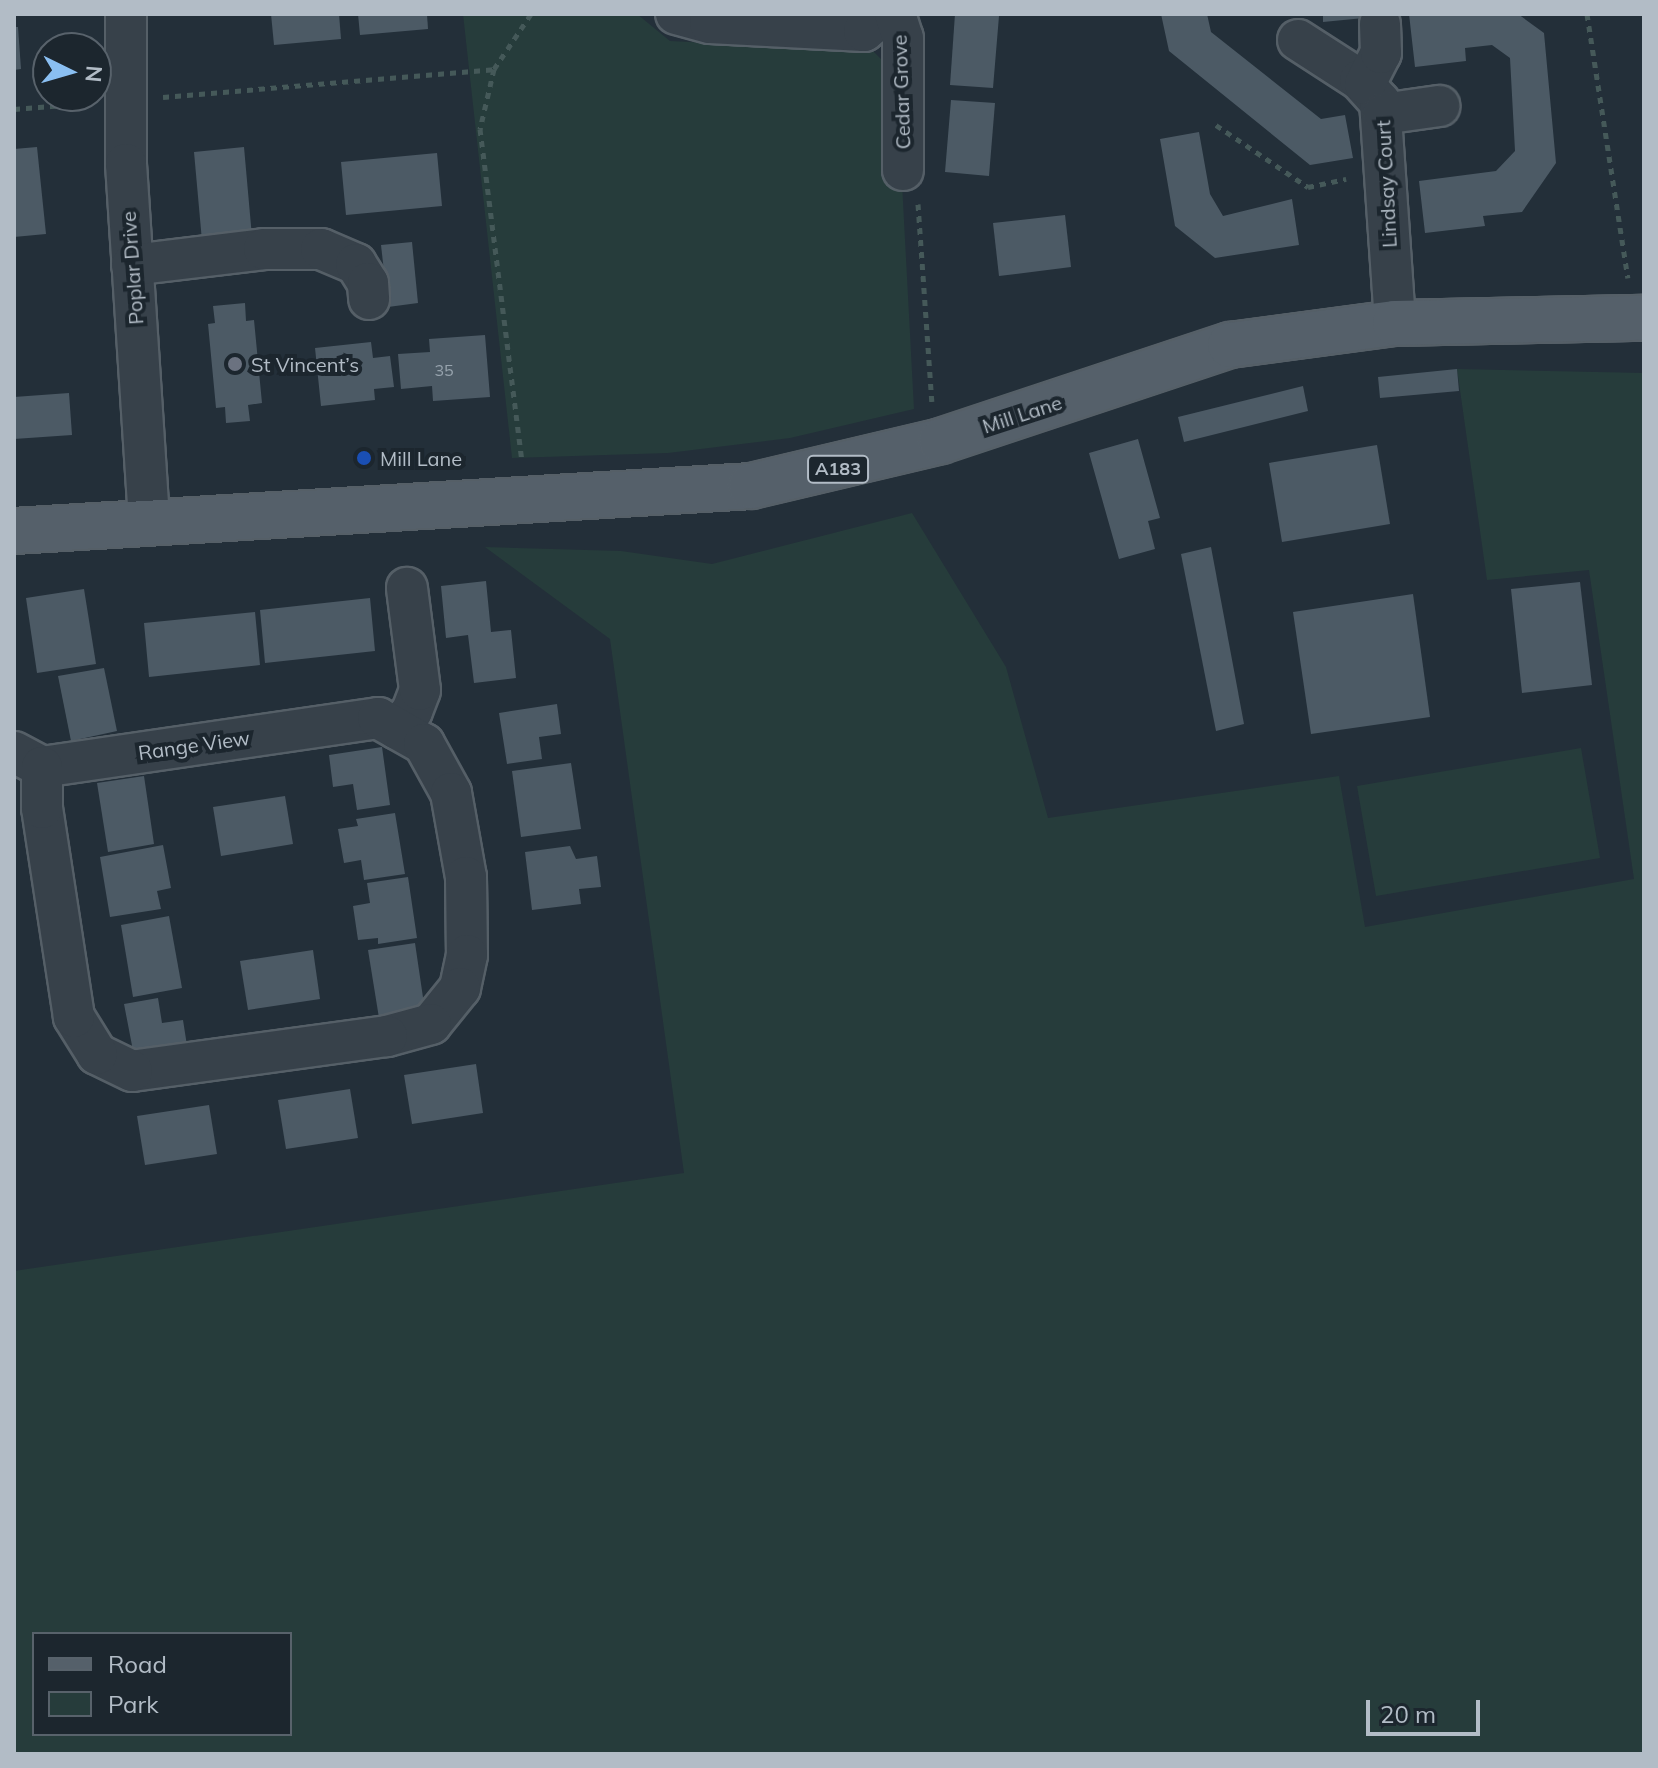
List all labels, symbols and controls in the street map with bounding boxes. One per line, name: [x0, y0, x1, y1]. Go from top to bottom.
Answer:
north arrow: [32, 32, 112, 112]
street label: Cedar Grove: [887, 34, 915, 150]
text: N: [79, 64, 109, 83]
street label: Lindsay Court: [1371, 120, 1401, 248]
street label: Poplar Drive: [116, 211, 148, 325]
place label: St Vincent’s: [251, 352, 359, 376]
marker: St Vincent’s: [226, 355, 244, 373]
house number: 35: [434, 360, 454, 380]
street label: Mill Lane: [979, 390, 1065, 438]
place label: Mill Lane: [380, 446, 462, 470]
marker: Mill Lane: [355, 449, 373, 467]
road number: A183: [806, 455, 870, 483]
street label: Range View: [137, 725, 251, 765]
legend: [32, 1632, 292, 1736]
text: Road: [108, 1649, 167, 1679]
scale bar: [1370, 1684, 1484, 1734]
text: Park: [108, 1689, 159, 1719]
text: 20 m: [1380, 1699, 1436, 1729]

